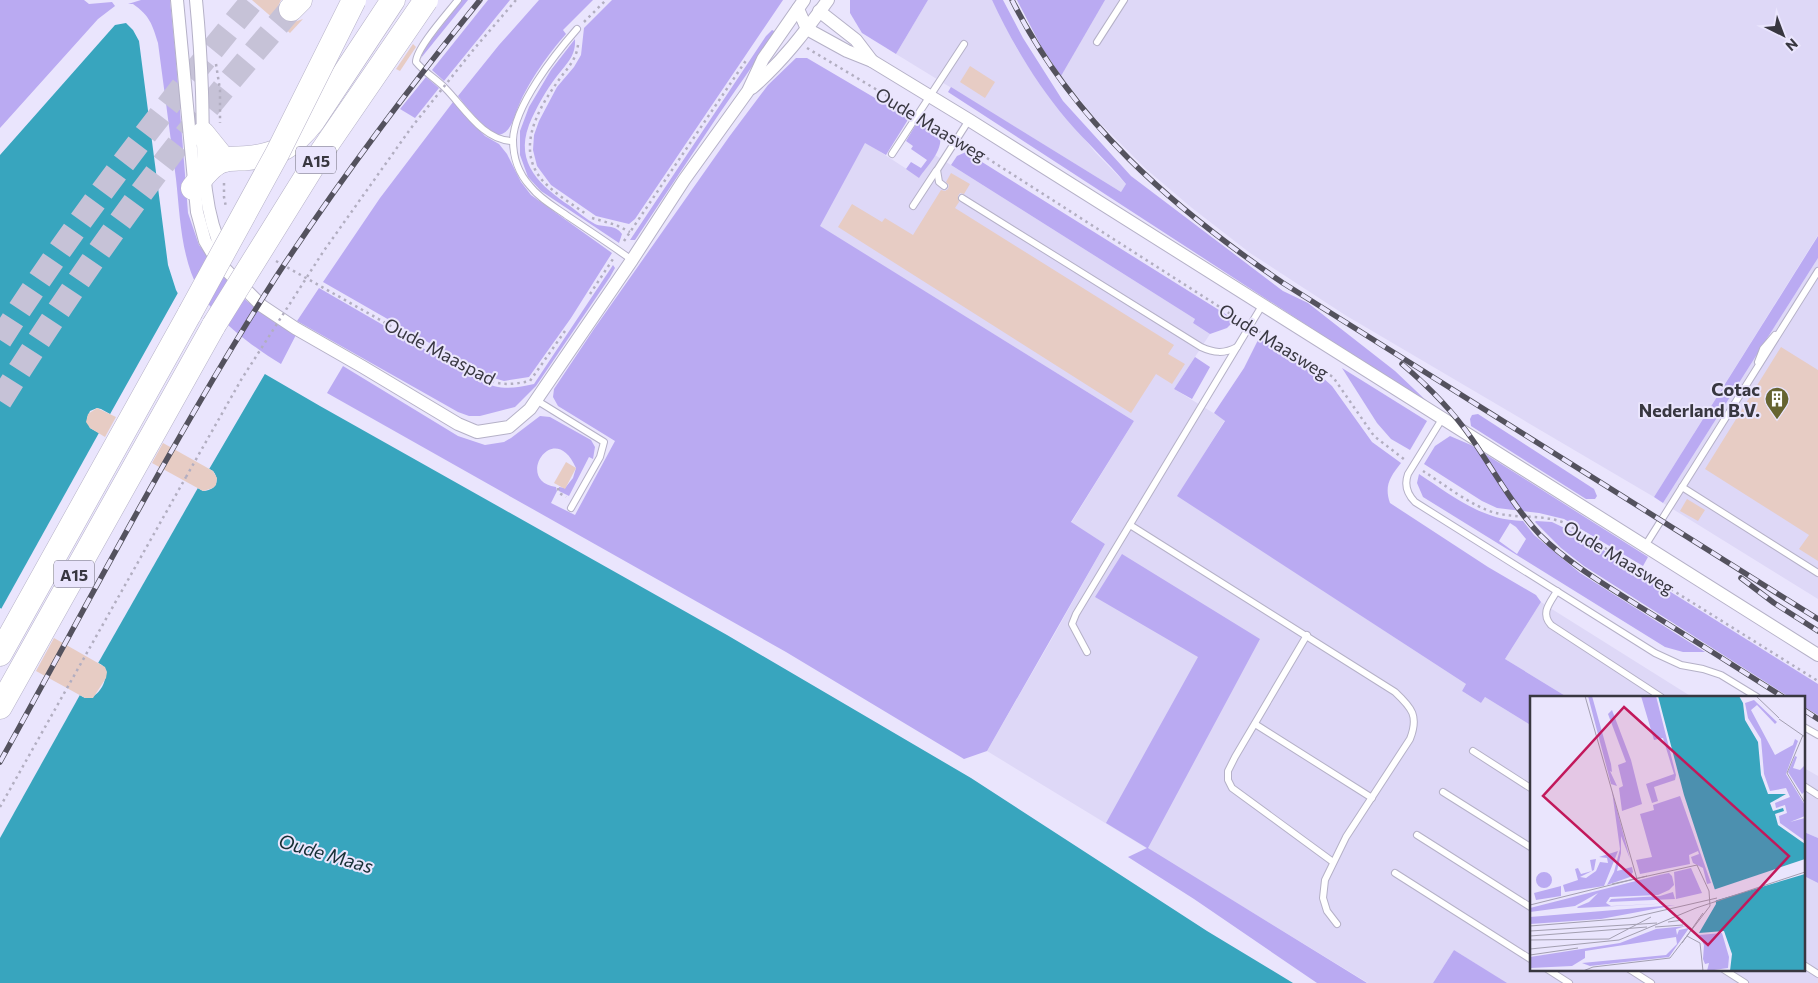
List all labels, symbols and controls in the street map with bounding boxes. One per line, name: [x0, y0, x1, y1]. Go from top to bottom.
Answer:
north arrow: [1758, 10, 1808, 60]
text: N: [1782, 35, 1802, 55]
street label: Oude Maasweg: [872, 82, 991, 166]
road number: A15: [296, 146, 336, 174]
street label: Oude Maasweg: [1215, 298, 1333, 384]
street label: Oude Maaspad: [381, 312, 499, 390]
place label: Cotac Nederland B.V.: [1639, 378, 1760, 421]
building icon: Cotac Nederland B.V.: [1764, 386, 1790, 420]
street label: Oude Maasweg: [1560, 515, 1679, 599]
road number: A15: [54, 560, 94, 588]
inset map: [1530, 696, 1806, 970]
water label: Oude Maas: [276, 829, 376, 878]

